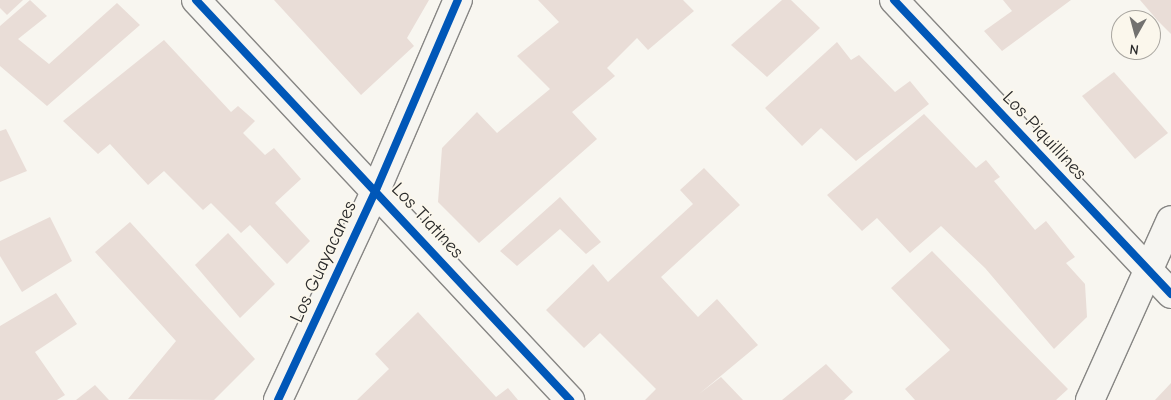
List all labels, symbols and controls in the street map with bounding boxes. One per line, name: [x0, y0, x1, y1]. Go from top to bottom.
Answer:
north arrow: [1111, 10, 1161, 60]
text: N: [1129, 40, 1140, 58]
street label: Los Piquillines: [997, 87, 1091, 185]
street label: Los Tiatines: [386, 178, 468, 264]
street label: Los Guayacanes: [286, 198, 362, 326]

